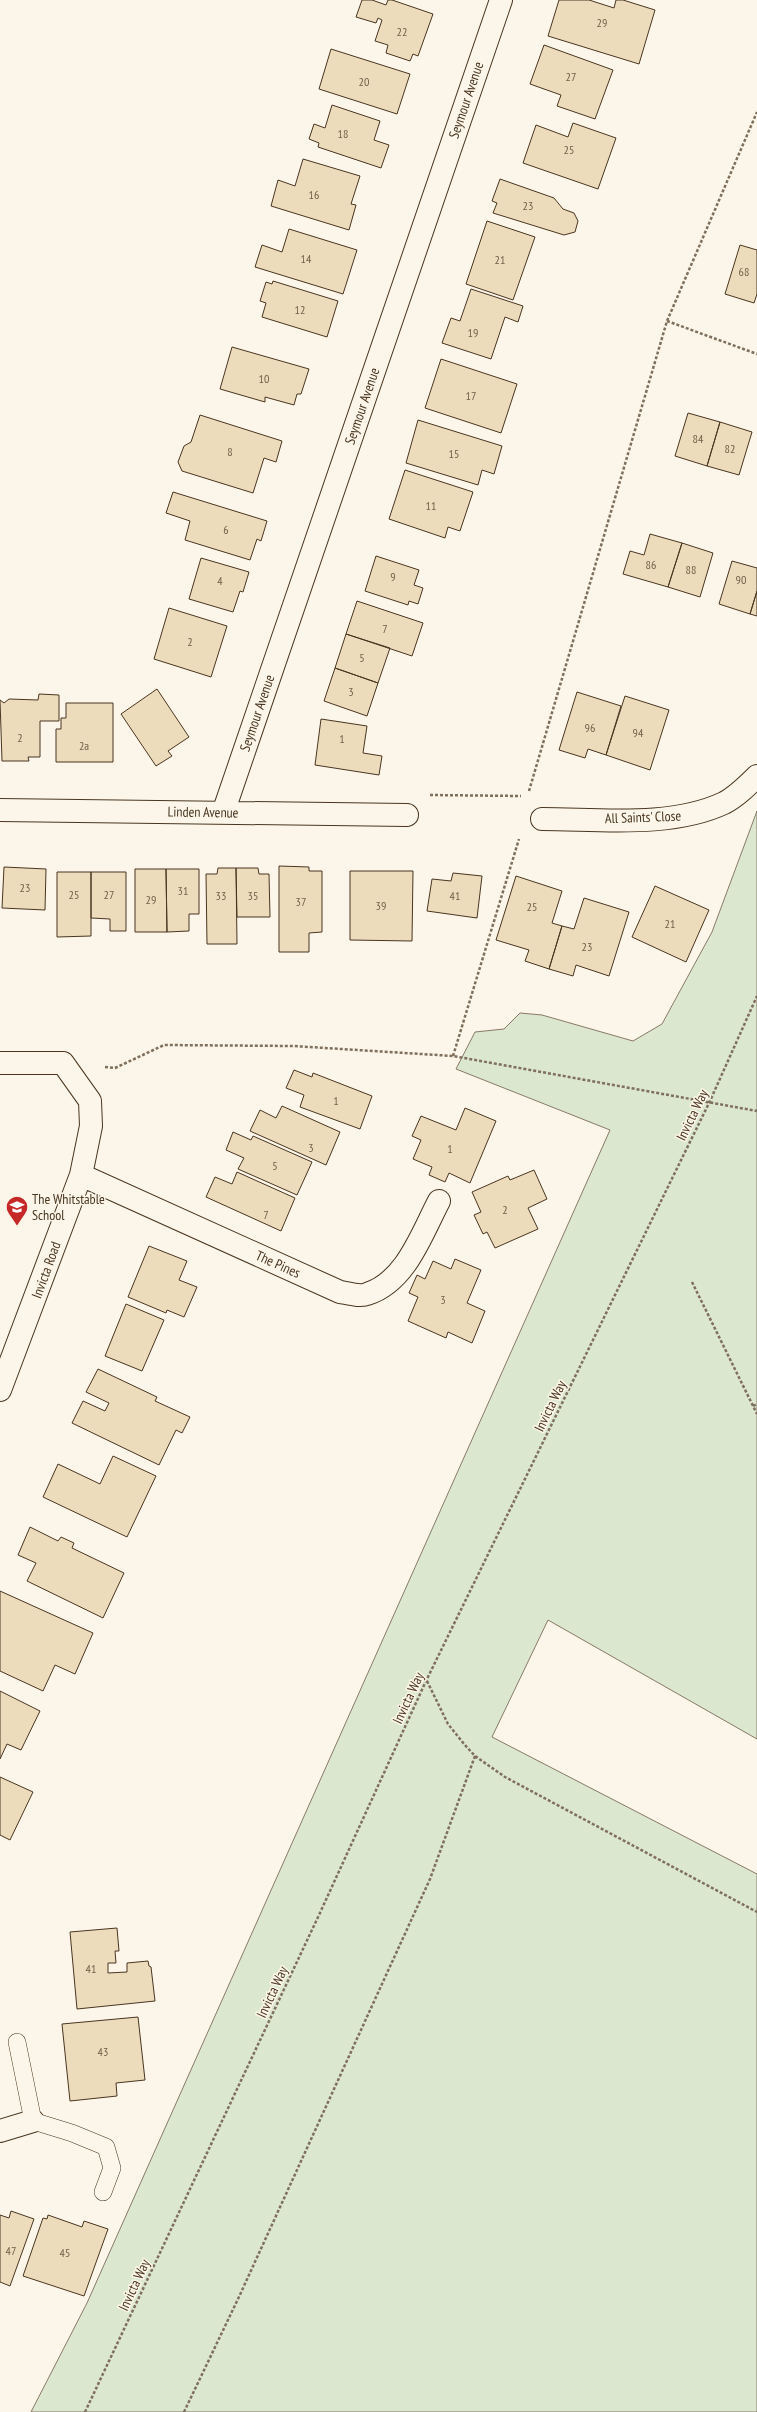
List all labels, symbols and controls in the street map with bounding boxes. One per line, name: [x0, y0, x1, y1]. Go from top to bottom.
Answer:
house number: 29: [597, 15, 607, 30]
house number: 22: [397, 24, 407, 39]
street label: Seymour Avenue: [444, 59, 488, 141]
house number: 27: [566, 69, 576, 84]
house number: 20: [359, 74, 369, 89]
house number: 18: [338, 126, 348, 141]
house number: 25: [564, 142, 574, 157]
house number: 16: [309, 187, 319, 202]
house number: 23: [523, 198, 533, 213]
house number: 14: [301, 251, 312, 266]
house number: 21: [495, 252, 505, 267]
house number: 68: [739, 264, 749, 279]
house number: 12: [295, 302, 305, 317]
house number: 19: [468, 325, 478, 340]
street label: Seymour Avenue: [340, 365, 384, 447]
house number: 10: [259, 371, 269, 386]
house number: 17: [466, 388, 476, 403]
house number: 84: [693, 431, 704, 446]
house number: 82: [725, 441, 735, 456]
house number: 8: [227, 444, 233, 459]
house number: 15: [449, 446, 459, 461]
house number: 11: [426, 498, 436, 513]
house number: 6: [223, 522, 229, 537]
house number: 86: [646, 557, 656, 572]
house number: 88: [686, 562, 696, 577]
house number: 9: [390, 569, 396, 584]
house number: 90: [736, 572, 746, 587]
house number: 4: [217, 573, 223, 588]
house number: 7: [382, 621, 388, 636]
house number: 2: [187, 634, 193, 649]
house number: 5: [359, 650, 365, 665]
street label: Seymour Avenue: [235, 672, 279, 754]
house number: 3: [348, 684, 354, 699]
house number: 96: [585, 720, 595, 735]
house number: 94: [633, 725, 644, 740]
house number: 2: [17, 730, 23, 745]
house number: 1: [339, 731, 345, 746]
house number: 2a: [79, 738, 89, 753]
street label: Linden Avenue: [167, 802, 239, 822]
street label: All Saints' Close: [605, 807, 682, 827]
house number: 23: [20, 880, 30, 895]
house number: 31: [178, 883, 188, 898]
house number: 25: [69, 887, 79, 902]
house number: 27: [104, 887, 114, 902]
house number: 33: [216, 888, 226, 903]
house number: 35: [248, 888, 258, 903]
house number: 41: [450, 888, 460, 903]
house number: 29: [146, 892, 156, 907]
house number: 37: [296, 894, 306, 909]
house number: 39: [376, 898, 386, 913]
house number: 25: [527, 899, 537, 914]
house number: 21: [665, 916, 675, 931]
house number: 23: [582, 939, 592, 954]
street label: Invicta Way: [672, 1086, 712, 1144]
house number: 1: [333, 1093, 339, 1108]
house number: 3: [308, 1140, 314, 1155]
house number: 1: [447, 1141, 453, 1156]
house number: 5: [272, 1158, 278, 1173]
place label: The Whitstable School: [32, 1190, 105, 1224]
school or university icon: The Whitstable School: [4, 1194, 30, 1227]
house number: 2: [502, 1202, 508, 1217]
house number: 7: [263, 1207, 269, 1222]
street label: Invicta Road: [27, 1239, 65, 1301]
street label: The Pines: [253, 1246, 303, 1282]
house number: 3: [440, 1292, 446, 1307]
street label: Invicta Way: [530, 1377, 570, 1435]
street label: Invicta Way: [388, 1669, 428, 1727]
house number: 41: [86, 1961, 96, 1976]
street label: Invicta Way: [252, 1963, 292, 2021]
house number: 43: [98, 2044, 108, 2059]
house number: 47: [6, 2243, 16, 2258]
house number: 45: [60, 2245, 70, 2260]
street label: Invicta Way: [114, 2256, 154, 2314]

